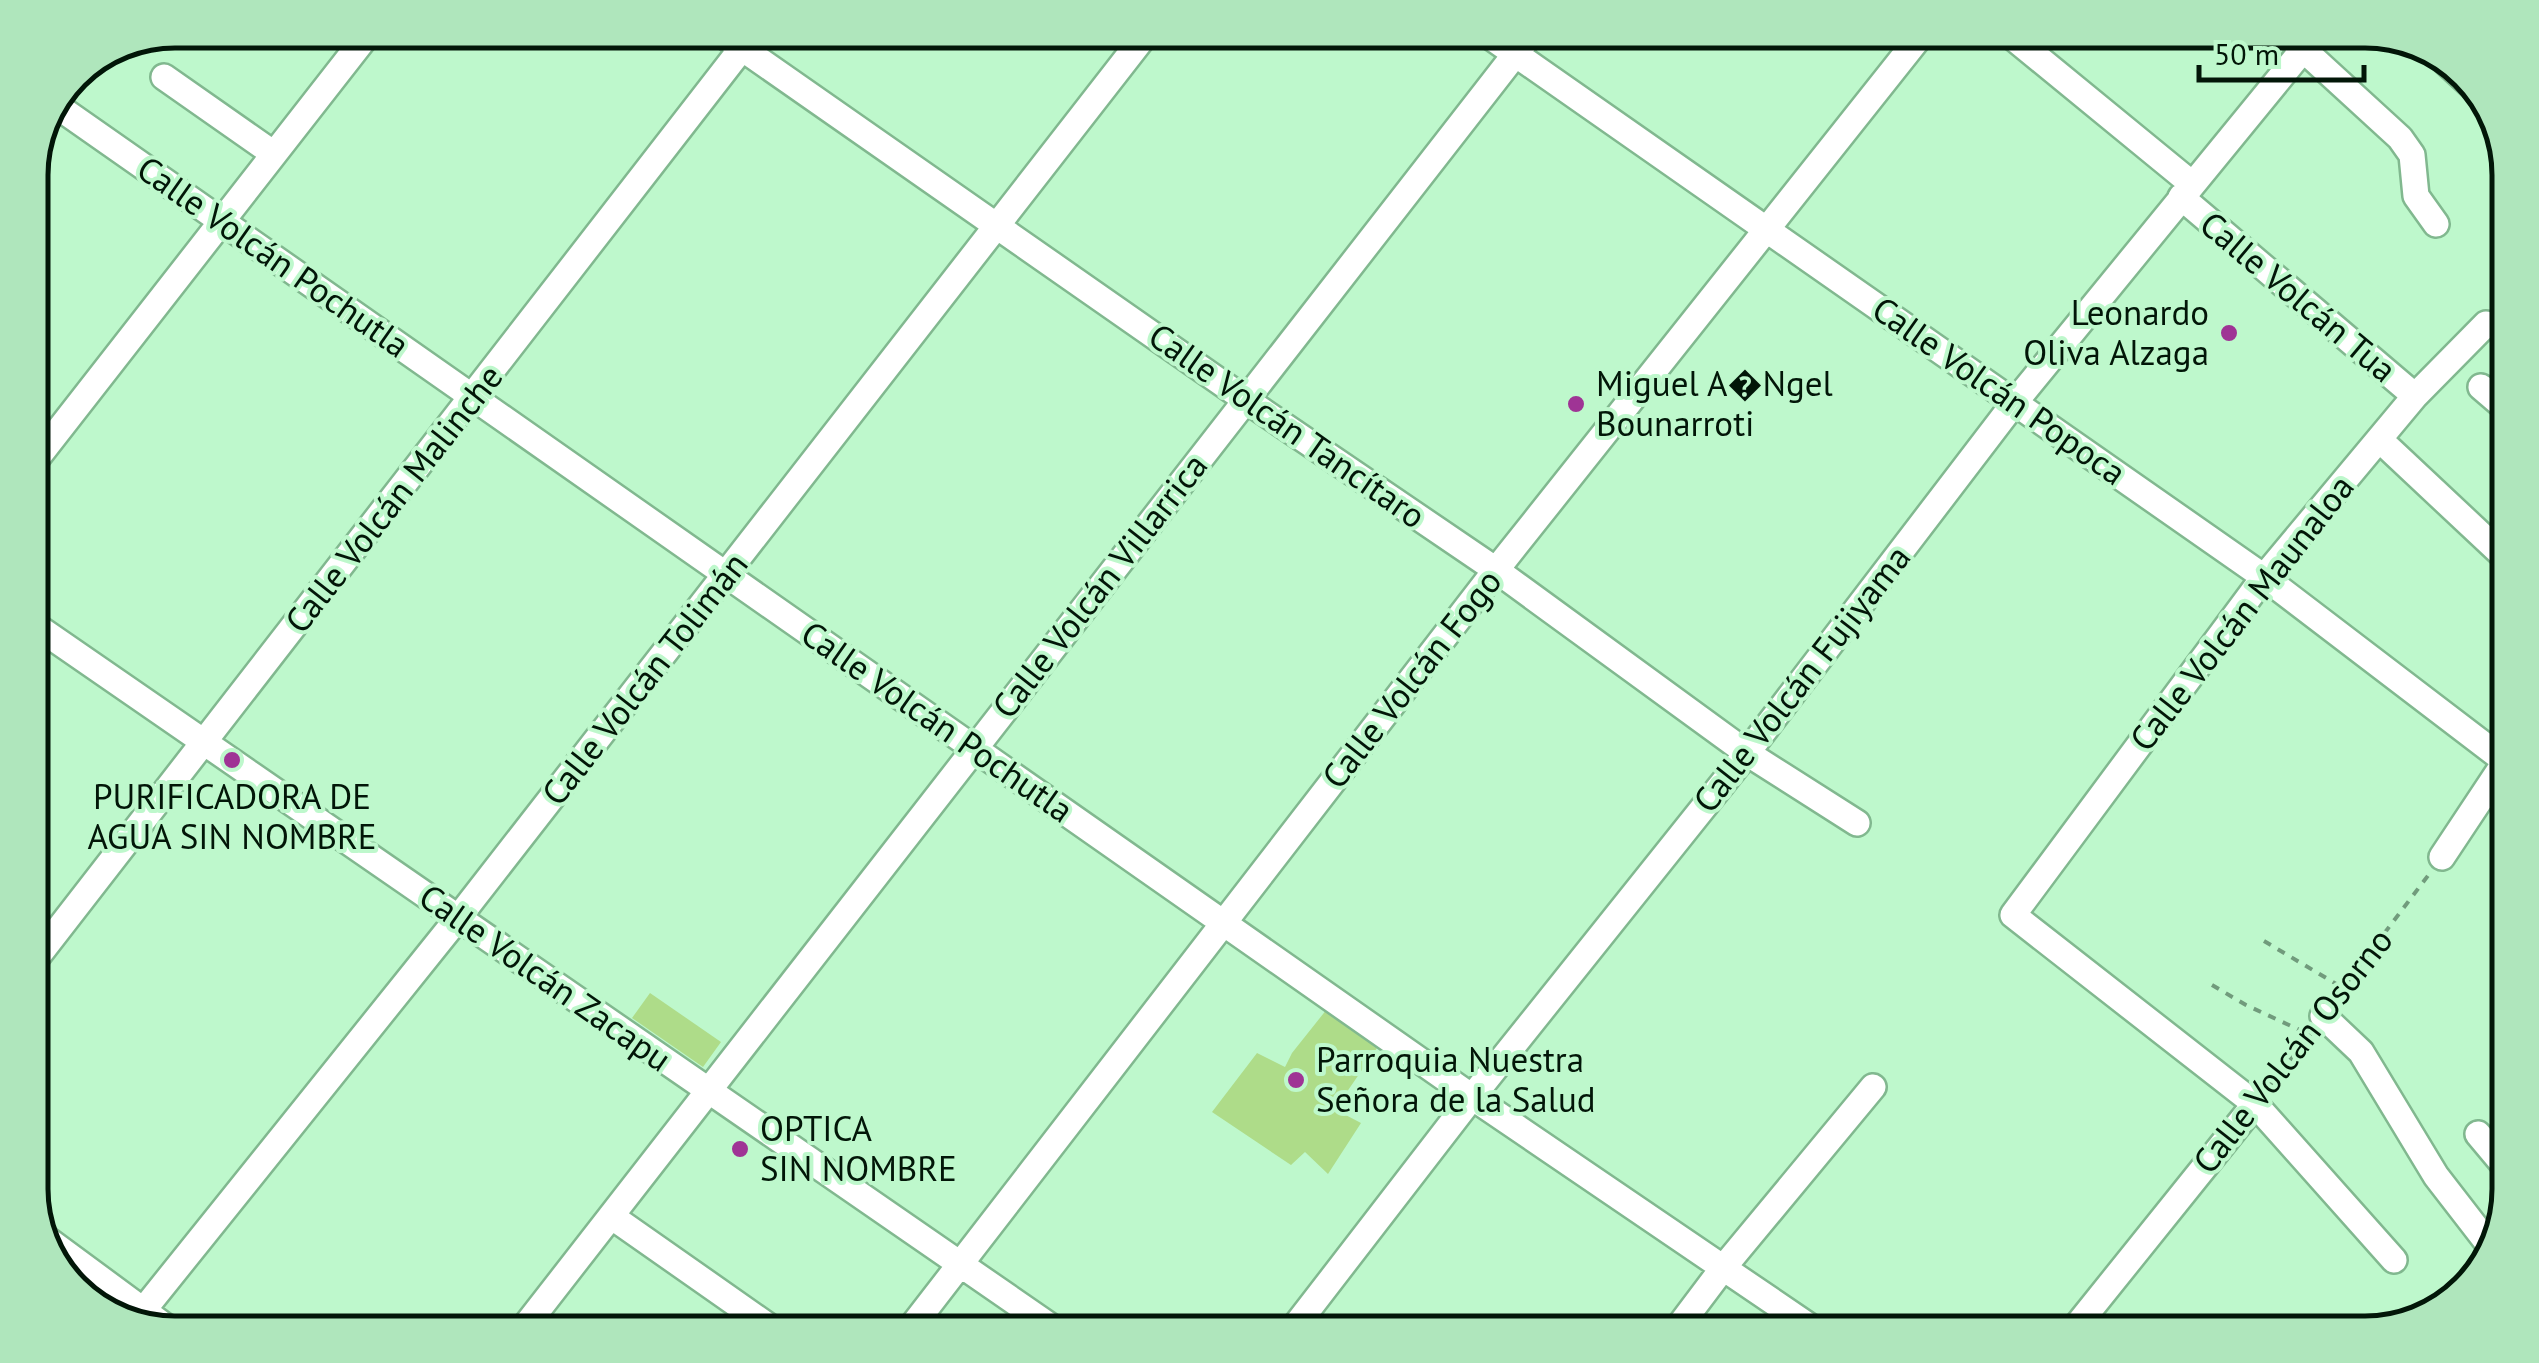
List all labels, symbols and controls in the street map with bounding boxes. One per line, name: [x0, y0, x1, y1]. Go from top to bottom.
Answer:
scale bar: [2199, 20, 2364, 82]
text: 50 m: [2214, 34, 2279, 73]
street label: Calle Volcán Pochutla: [128, 145, 419, 367]
street label: Calle Volcán Tua: [2191, 201, 2406, 392]
street label: Calle Volcán Popoca: [1864, 285, 2135, 495]
place label: Leonardo Oliva Alzaga: [2023, 289, 2209, 375]
street label: Calle Volcán Tancítaro: [1140, 312, 1435, 538]
marker: Leonardo Oliva Alzaga: [2218, 322, 2240, 344]
street label: Calle Volcán Malinche: [274, 355, 512, 642]
place label: Miguel A�Ngel Bounarroti: [1596, 360, 1833, 446]
marker: Miguel A�Ngel Bounarroti: [1565, 393, 1587, 415]
street label: Calle Volcán Villarrica: [981, 444, 1217, 727]
street label: Calle Volcán Maunaloa: [2119, 465, 2364, 760]
street label: Calle Volcán Fujiyama: [1682, 535, 1920, 821]
street label: Calle Volcán Tolimán: [531, 543, 757, 814]
street label: Calle Volcán Fogo: [1311, 559, 1511, 797]
street label: Calle Volcán Pochutla: [792, 610, 1083, 832]
marker: PURIFICADORA DE AGUA SIN NOMBRE: [221, 749, 243, 771]
place label: PURIFICADORA DE AGUA SIN NOMBRE: [87, 773, 377, 859]
street label: Calle Volcán Zacapu: [411, 873, 681, 1081]
street label: Calle Volcán Osorno: [2182, 918, 2402, 1182]
place label: Parroquia Nuestra Señora de la Salud: [1316, 1036, 1596, 1122]
marker: Parroquia Nuestra Señora de la Salud: [1285, 1069, 1307, 1091]
place label: OPTICA SIN NOMBRE: [760, 1105, 957, 1191]
marker: OPTICA SIN NOMBRE: [729, 1138, 751, 1160]

